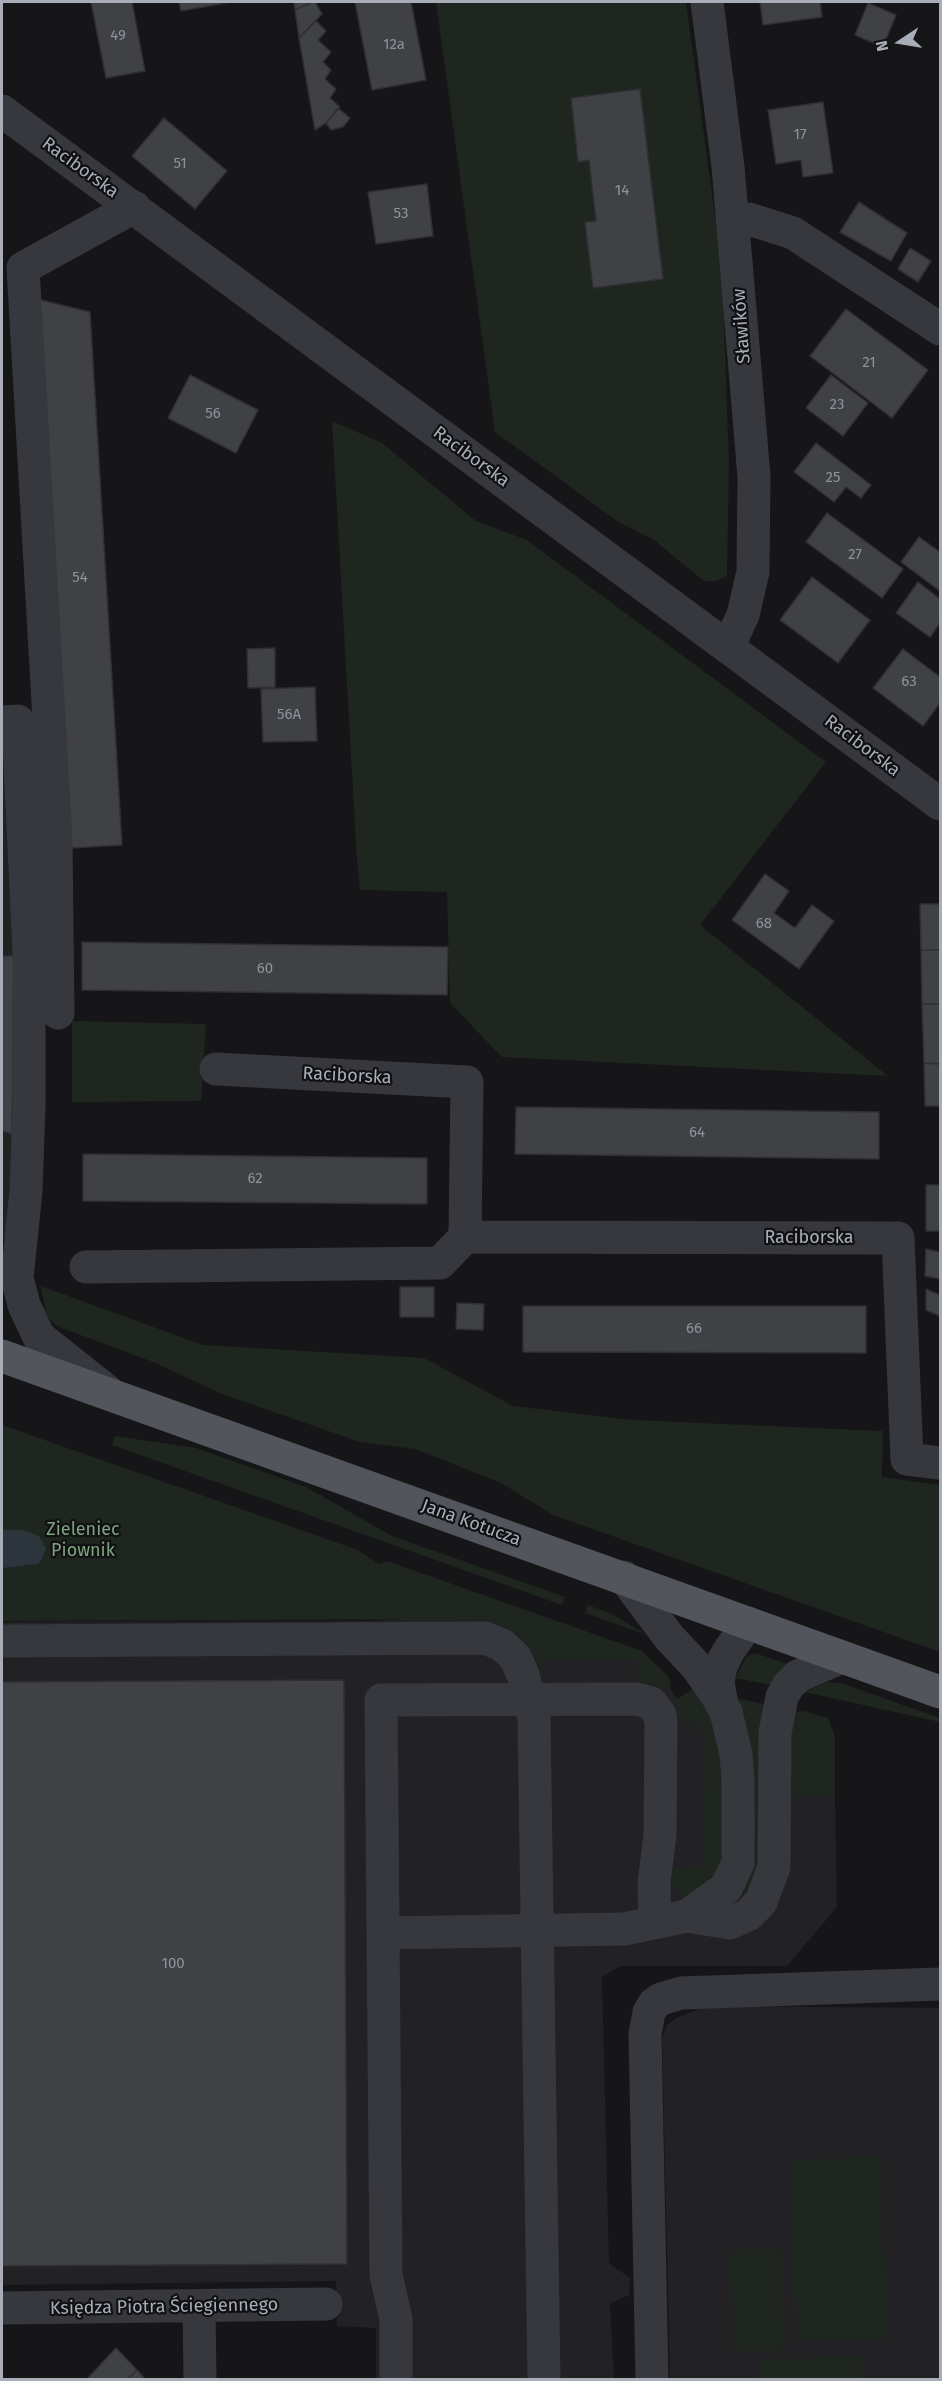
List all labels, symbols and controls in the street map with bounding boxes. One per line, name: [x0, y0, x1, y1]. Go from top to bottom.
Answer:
north arrow: [870, 12, 930, 72]
house number: 49: [110, 27, 126, 45]
house number: 12a: [383, 36, 405, 54]
text: N: [872, 39, 892, 53]
house number: 17: [793, 126, 807, 144]
street label: Raciborska: [38, 133, 122, 203]
house number: 51: [173, 155, 187, 173]
house number: 14: [615, 182, 629, 200]
house number: 53: [394, 205, 408, 223]
street label: Sławików: [729, 288, 755, 364]
house number: 21: [862, 354, 876, 372]
house number: 23: [830, 396, 844, 414]
house number: 56: [205, 405, 221, 423]
street label: Raciborska: [429, 422, 513, 492]
house number: 25: [826, 469, 840, 487]
house number: 27: [848, 546, 862, 564]
house number: 54: [72, 569, 88, 587]
house number: 63: [901, 673, 917, 691]
house number: 56A: [277, 706, 301, 724]
street label: Raciborska: [820, 711, 904, 781]
house number: 68: [756, 915, 772, 933]
house number: 60: [257, 960, 273, 978]
street label: Raciborska: [302, 1063, 392, 1089]
house number: 64: [689, 1124, 705, 1142]
house number: 62: [247, 1170, 263, 1188]
street label: Raciborska: [764, 1227, 854, 1249]
house number: 66: [686, 1320, 702, 1338]
street label: Jana Kotucza: [418, 1495, 524, 1551]
park label: Zieleniec Piownik: [46, 1519, 120, 1562]
house number: 100: [161, 1955, 185, 1973]
street label: Księdza Piotra Ściegiennego: [50, 2294, 278, 2320]

